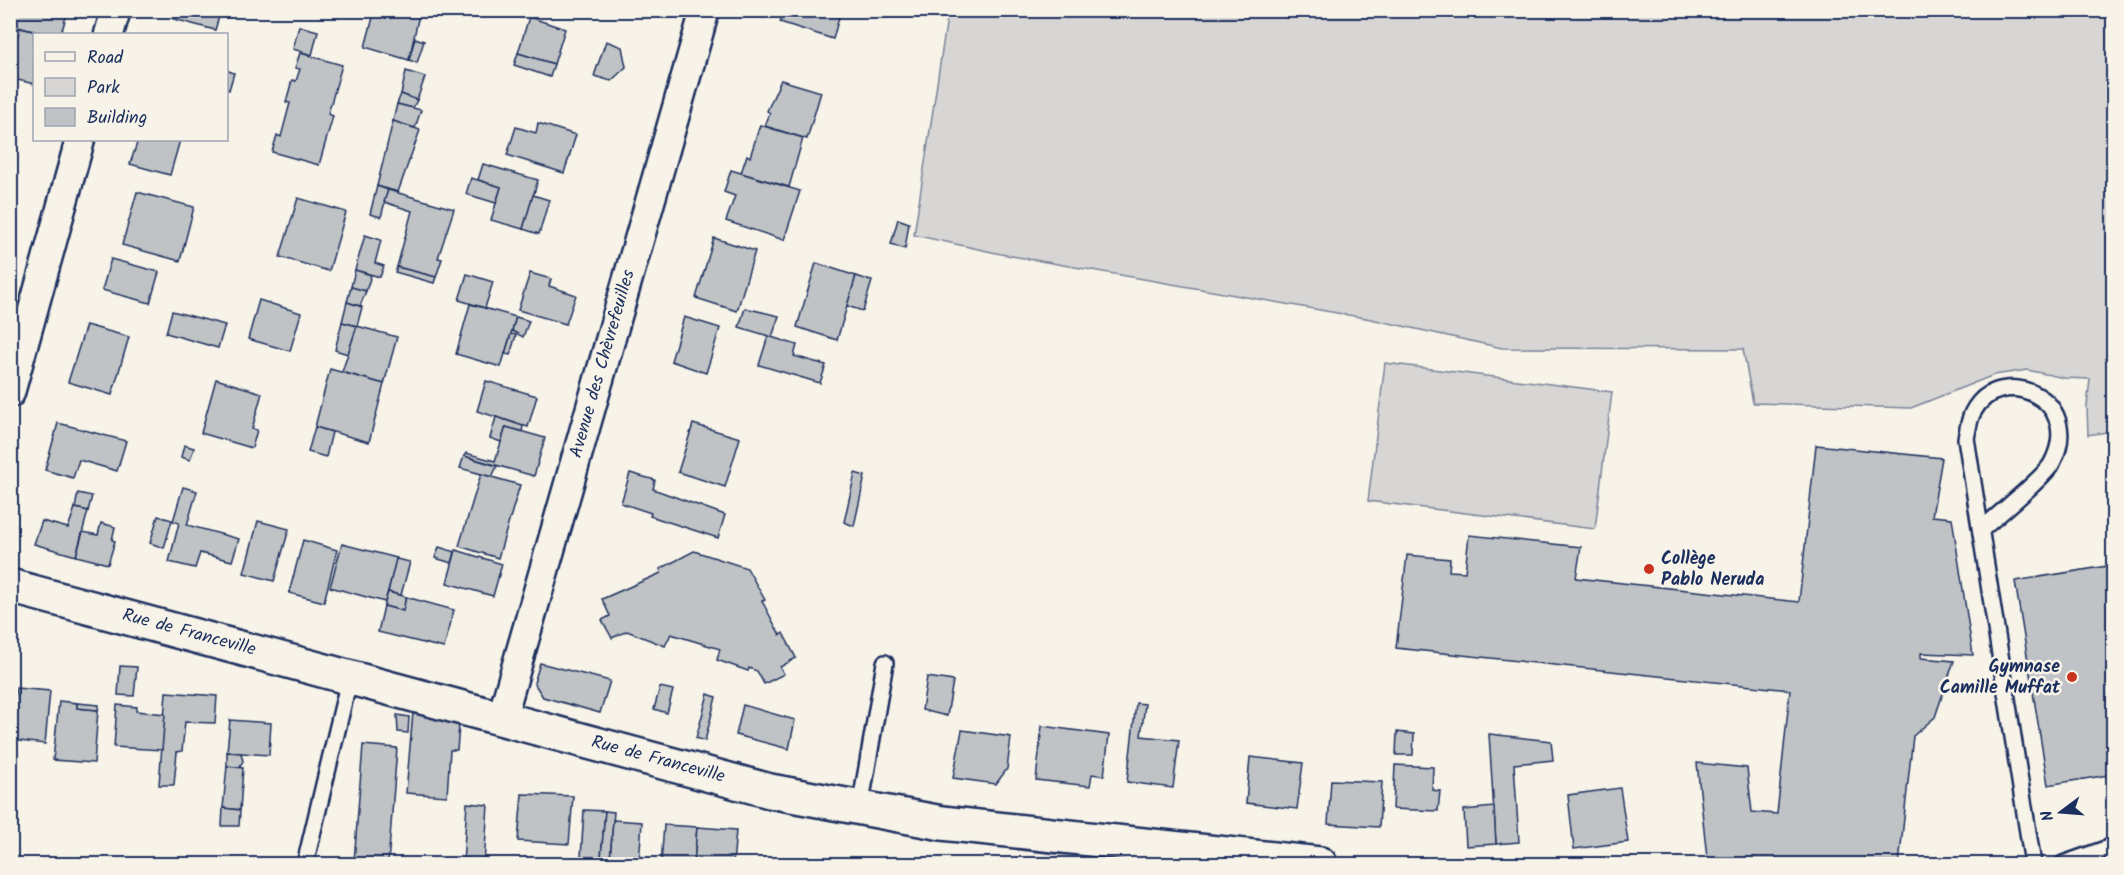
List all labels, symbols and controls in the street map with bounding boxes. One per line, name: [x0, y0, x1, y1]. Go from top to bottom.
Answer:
legend: [33, 33, 228, 141]
text: Road: [87, 44, 124, 73]
text: Park: [87, 74, 120, 103]
text: Building: [87, 104, 147, 133]
street label: Avenue des Chèvrefeuilles: [562, 266, 644, 462]
place label: Collège Pablo Neruda: [1661, 545, 1764, 595]
marker: Collège Pablo Neruda: [1642, 562, 1656, 576]
street label: Rue de Franceville: [119, 601, 259, 665]
place label: Gymnase Camille Muffat: [1940, 653, 2061, 703]
marker: Gymnase Camille Muffat: [2065, 670, 2079, 684]
street label: Rue de Franceville: [588, 728, 728, 792]
north arrow: [2031, 782, 2091, 842]
text: N: [2035, 807, 2061, 824]

